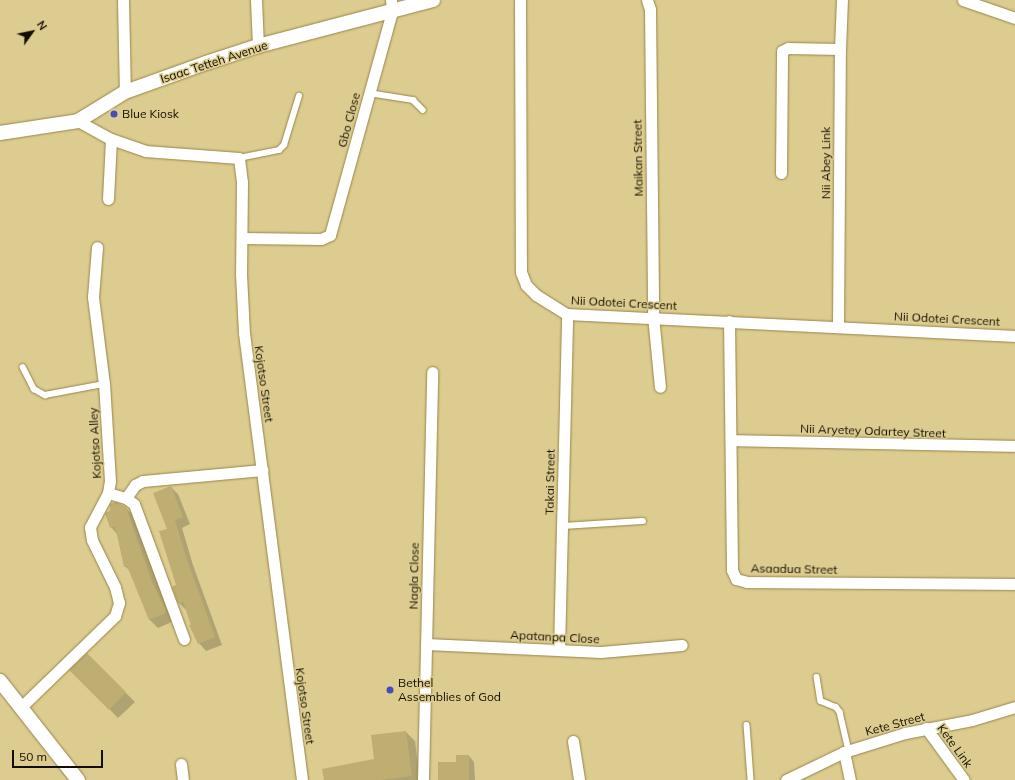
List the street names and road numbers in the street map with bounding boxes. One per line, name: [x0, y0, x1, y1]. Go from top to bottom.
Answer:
street label: Isaac Tetteh Avenue: [158, 38, 270, 86]
street label: Gbo Close: [335, 91, 363, 149]
street label: Maikan Street: [630, 119, 646, 197]
street label: Nii Abey Link: [819, 127, 833, 199]
street label: Nii Odotei Crescent: [571, 293, 677, 313]
street label: Nii Odotei Crescent: [894, 309, 1000, 329]
street label: Kojotso Street: [251, 345, 277, 423]
street label: Kojotso Alley: [86, 407, 104, 479]
street label: Nii Aryetey Odartey Street: [800, 421, 946, 441]
street label: Takai Street: [542, 449, 558, 515]
street label: Nagla Close: [406, 542, 422, 610]
street label: Asaadua Street: [751, 561, 837, 577]
street label: Apatanpa Close: [510, 627, 600, 647]
street label: Kojotso Street: [292, 667, 318, 745]
street label: Kete Street: [864, 709, 926, 739]
street label: Kete Link: [934, 721, 976, 771]

